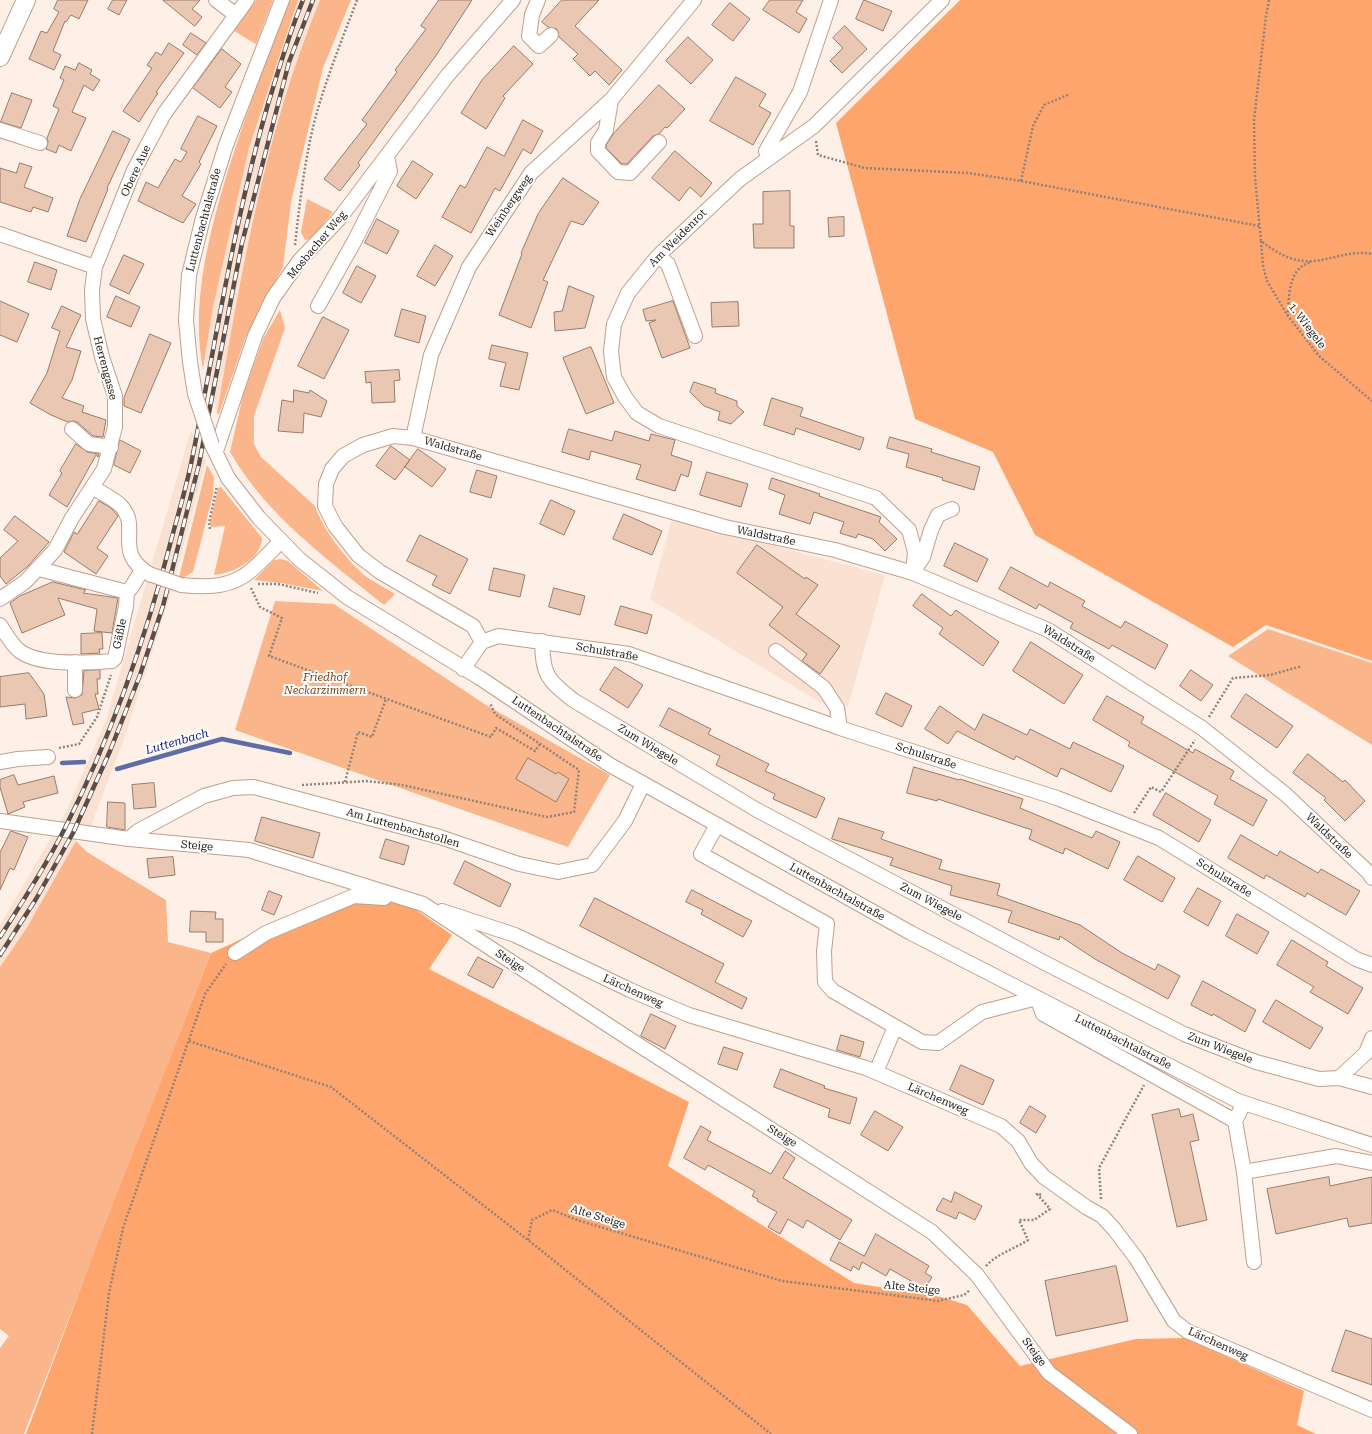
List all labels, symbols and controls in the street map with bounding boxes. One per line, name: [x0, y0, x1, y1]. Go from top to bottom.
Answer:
street label: Obere Aue: [118, 143, 154, 199]
street label: Luttenbachtalstraße: [184, 167, 224, 273]
street label: Weinbergweg: [483, 172, 535, 240]
street label: Am Weidenrot: [646, 206, 710, 270]
street label: Mosbacher Weg: [285, 208, 349, 282]
street label: 1. Wiegele: [1286, 301, 1328, 351]
street label: Herrengasse: [90, 335, 120, 401]
street label: Waldstraße: [422, 434, 484, 464]
street label: Waldstraße: [735, 523, 797, 549]
street label: Gäßle: [110, 617, 130, 651]
street label: Waldstraße: [1040, 623, 1098, 665]
street label: Schulstraße: [575, 640, 639, 664]
park label: Friedhof Neckarzimmern: [284, 671, 366, 697]
street label: Luttenbachtalstraße: [509, 694, 605, 764]
street label: Zum Wiegele: [615, 722, 681, 768]
water label: Luttenbach: [144, 726, 210, 758]
street label: Schulstraße: [894, 740, 958, 772]
street label: Am Luttenbachstollen: [345, 805, 461, 851]
street label: Waldstraße: [1303, 811, 1355, 861]
street label: Steige: [180, 838, 214, 854]
street label: Schulstraße: [1194, 856, 1254, 900]
street label: Luttenbachtalstraße: [787, 860, 887, 924]
street label: Zum Wiegele: [898, 880, 964, 924]
street label: Steige: [493, 947, 527, 975]
street label: Lärchenweg: [601, 972, 665, 1010]
street label: Luttenbachtalstraße: [1072, 1012, 1174, 1072]
street label: Zum Wiegele: [1186, 1030, 1254, 1066]
street label: Lärchenweg: [906, 1080, 970, 1118]
street label: Steige: [765, 1122, 799, 1150]
street label: Alte Steige: [569, 1202, 627, 1232]
street label: Alte Steige: [883, 1278, 941, 1298]
street label: Lärchenweg: [1186, 1325, 1250, 1363]
street label: Steige: [1019, 1335, 1049, 1369]

